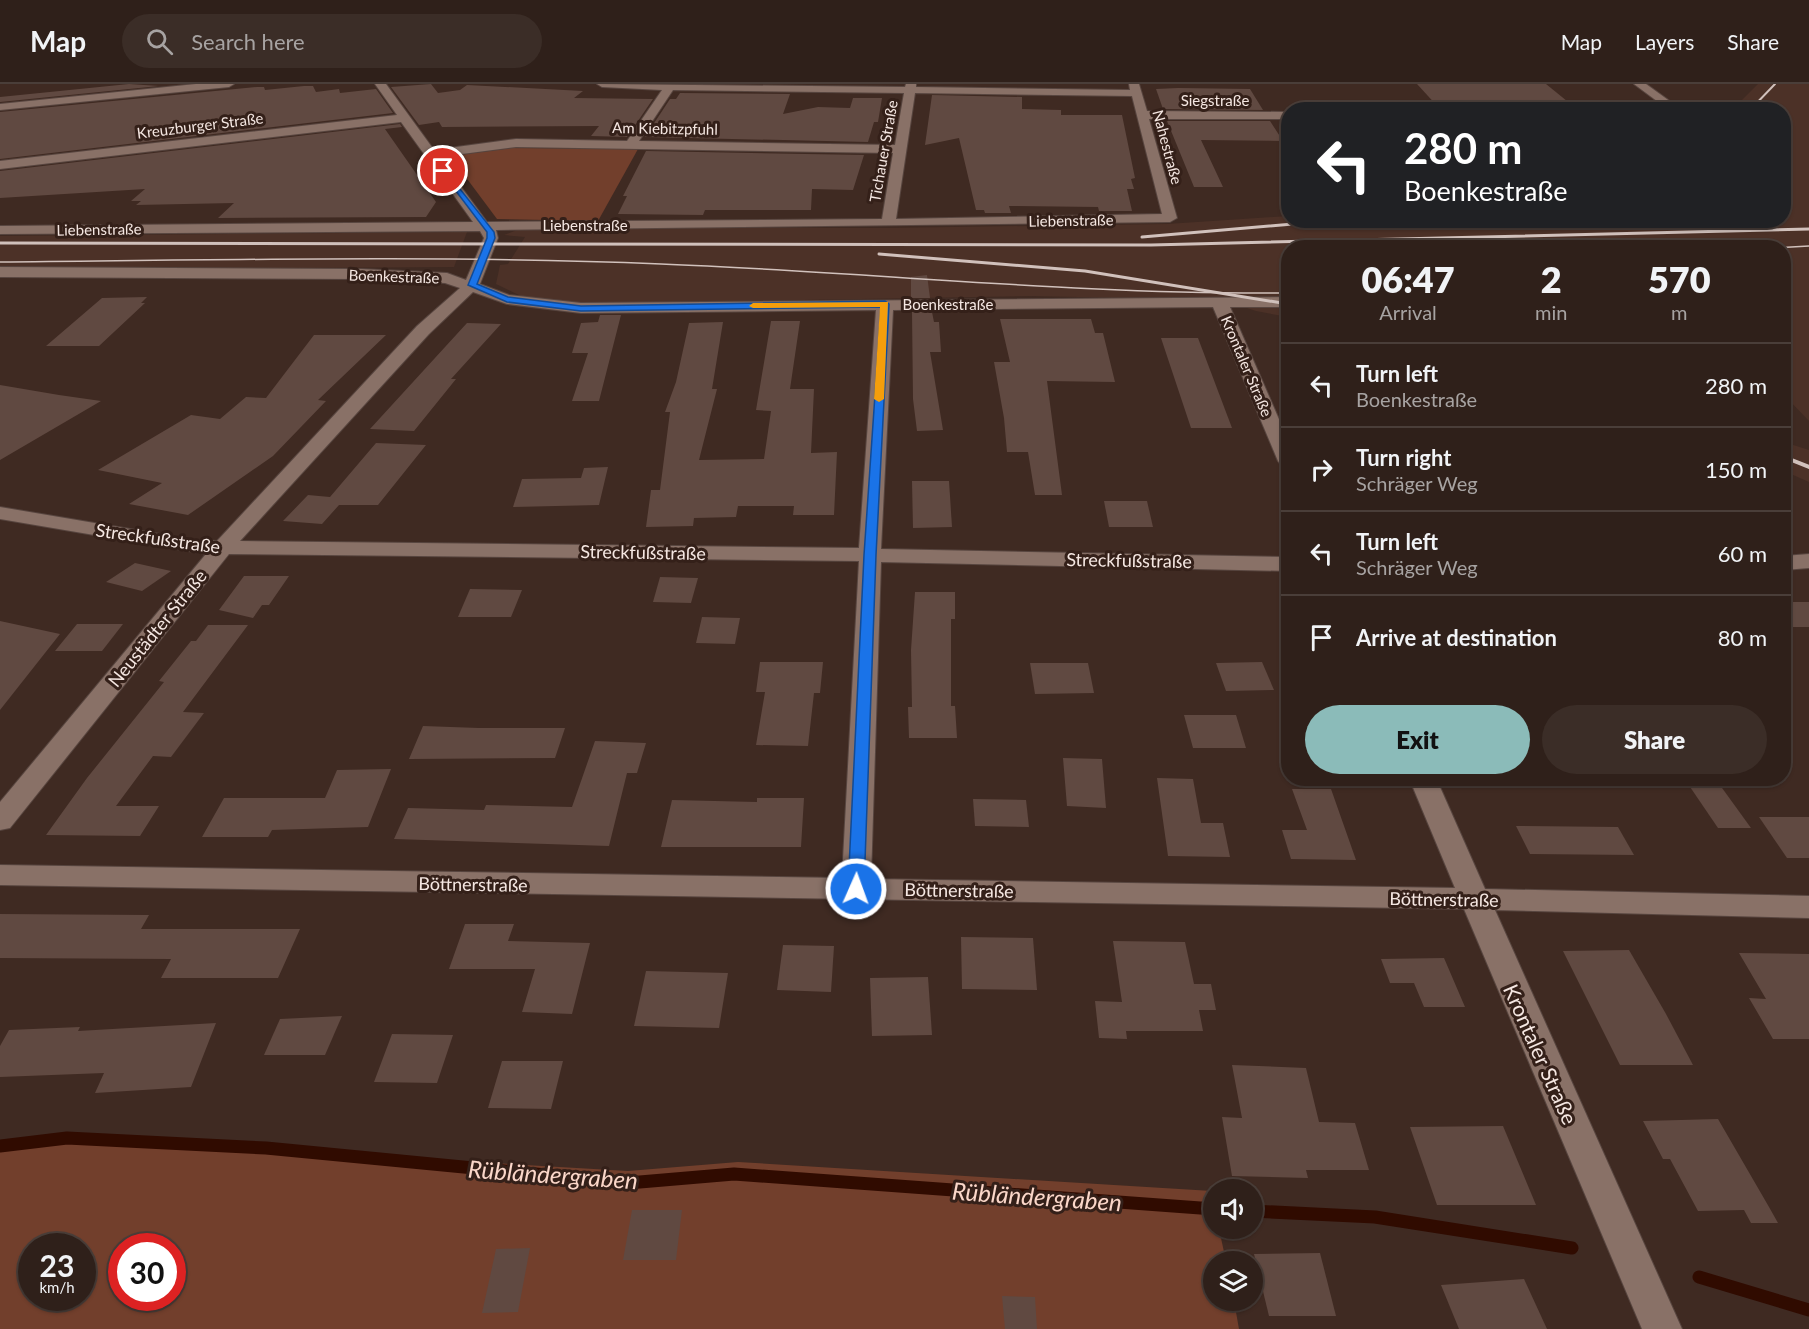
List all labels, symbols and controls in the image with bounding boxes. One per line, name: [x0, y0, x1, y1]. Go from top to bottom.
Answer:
search box: [122, 14, 542, 68]
text: Map: [30, 24, 86, 58]
icon: search: [143, 25, 176, 58]
text: Search here: [191, 28, 305, 55]
text: Map: [1561, 29, 1602, 54]
text: Layers: [1635, 29, 1694, 54]
text: Share: [1727, 29, 1779, 54]
street label: Siegstraße: [1181, 91, 1249, 109]
street label: Tichauer Straße: [865, 99, 901, 203]
street label: Kreuzburger Straße: [136, 108, 264, 142]
street label: Nahestraße: [1149, 108, 1187, 186]
street label: Am Kiebitzpfuhl: [612, 118, 718, 138]
text: 280 m: [1404, 123, 1522, 173]
icon: left: [1305, 126, 1383, 204]
pin: [417, 145, 468, 196]
icon: arrive: [426, 154, 459, 187]
text: Boenkestraße: [1404, 174, 1567, 207]
street label: Liebenstraße: [1028, 210, 1114, 230]
street label: Liebenstraße: [542, 216, 628, 234]
street label: Liebenstraße: [56, 219, 142, 239]
text: 06:47: [1361, 257, 1455, 301]
text: 2: [1541, 257, 1562, 301]
text: 570: [1648, 257, 1711, 301]
street label: Boenkestraße: [348, 265, 440, 287]
street label: Boenkestraße: [903, 295, 993, 313]
text: Arrival: [1379, 300, 1437, 324]
text: min: [1535, 300, 1567, 324]
text: m: [1671, 300, 1687, 324]
street label: Krontaler Straße: [1218, 313, 1276, 419]
text: Turn left: [1356, 360, 1438, 387]
icon: left: [1305, 369, 1338, 402]
text: 280 m: [1705, 372, 1767, 399]
text: Boenkestraße: [1356, 387, 1477, 411]
text: Turn right: [1356, 444, 1451, 471]
icon: right: [1305, 453, 1338, 486]
text: 150 m: [1705, 456, 1767, 483]
text: Schräger Weg: [1356, 471, 1478, 495]
street label: Streckfußstraße: [94, 518, 222, 558]
text: Turn left: [1356, 528, 1438, 555]
icon: left: [1305, 537, 1338, 570]
street label: Streckfußstraße: [580, 540, 706, 564]
text: 60 m: [1718, 540, 1767, 567]
street label: Streckfußstraße: [1066, 548, 1192, 572]
text: Schräger Weg: [1356, 555, 1478, 579]
street label: Neustädter Straße: [103, 565, 211, 691]
icon: arrive: [1305, 621, 1338, 654]
text: Arrive at destination: [1356, 624, 1557, 651]
text: 80 m: [1718, 624, 1767, 651]
button: Exit: [1305, 705, 1530, 774]
button: Share: [1542, 705, 1767, 774]
position arrow: [824, 857, 888, 921]
street label: Böttnerstraße: [418, 872, 528, 896]
street label: Böttnerstraße: [904, 878, 1014, 902]
street label: Böttnerstraße: [1389, 887, 1499, 911]
street label: Krontaler Straße: [1499, 980, 1583, 1128]
water label: Rübländergraben: [467, 1154, 639, 1194]
water label: Rübländergraben: [951, 1176, 1123, 1216]
map controls: [1203, 1179, 1263, 1311]
button: sound: [1203, 1179, 1263, 1239]
speed limit sign: 30: [108, 1233, 186, 1311]
text: 23: [40, 1247, 74, 1283]
button: layers: [1203, 1251, 1263, 1311]
text: km/h: [39, 1278, 75, 1296]

